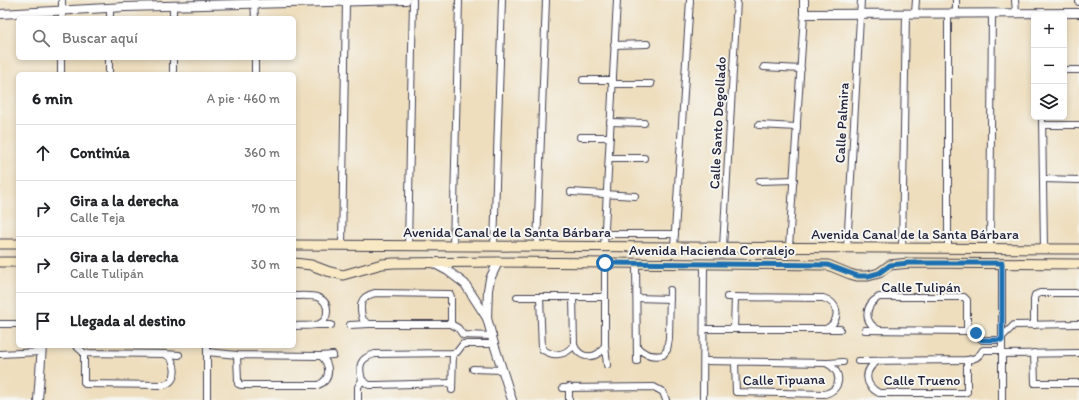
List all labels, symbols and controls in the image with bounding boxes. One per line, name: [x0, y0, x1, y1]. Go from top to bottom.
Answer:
map controls: [1031, 12, 1067, 120]
button: +: [1031, 12, 1067, 48]
search box: [16, 16, 296, 60]
icon: search: [30, 27, 52, 49]
text: Buscar aquí: [62, 29, 138, 47]
button: −: [1031, 48, 1067, 84]
street label: Calle Santo Degollado: [706, 56, 730, 190]
street label: Calle Palmira: [831, 82, 853, 164]
button: layers: [1031, 84, 1067, 120]
text: 6 min: [32, 88, 73, 108]
text: A pie · 460 m: [207, 91, 280, 106]
icon: ahead: [32, 142, 54, 164]
text: Continúa: [70, 144, 130, 162]
text: 360 m: [244, 145, 280, 160]
text: Gira a la derecha: [70, 192, 179, 210]
icon: right: [32, 198, 54, 220]
text: 70 m: [252, 201, 280, 216]
text: Calle Teja: [70, 210, 125, 225]
street label: Avenida Canal de la Santa Bárbara: [403, 224, 611, 241]
street label: Avenida Canal de la Santa Bárbara: [811, 226, 1019, 243]
street label: Avenida Hacienda Corralejo: [629, 242, 795, 259]
text: Gira a la derecha: [70, 248, 179, 266]
icon: right: [32, 254, 54, 276]
route start: [596, 254, 614, 272]
text: 30 m: [251, 257, 280, 272]
text: Calle Tulipán: [70, 266, 144, 281]
street label: Calle Tulipán: [881, 279, 961, 296]
icon: arrive: [32, 310, 54, 332]
text: Llegada al destino: [70, 312, 186, 330]
route end: [967, 324, 985, 342]
street label: Calle Tipuana: [743, 371, 826, 389]
street label: Calle Trueno: [884, 372, 960, 389]

